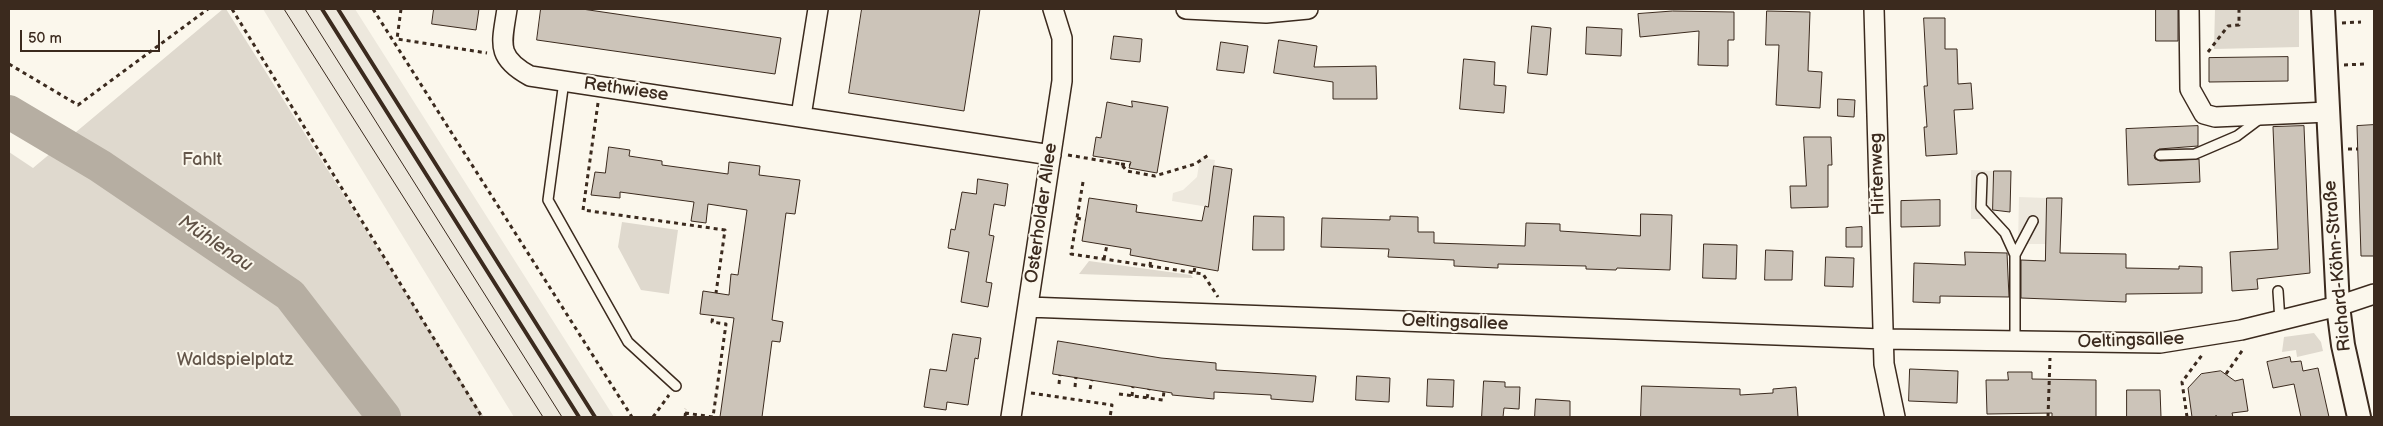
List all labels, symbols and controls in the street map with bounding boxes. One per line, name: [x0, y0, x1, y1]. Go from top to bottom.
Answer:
scale bar: [22, 20, 162, 52]
text: 50 m: [28, 29, 62, 48]
street label: Rethwiese: [582, 73, 670, 107]
street label: Hirtenweg: [1866, 132, 1890, 216]
street label: Osterholder Allee: [1021, 141, 1063, 285]
park label: Fahlt: [182, 149, 222, 171]
street label: Richard-Köhn-Straße: [2320, 180, 2356, 352]
water label: Mühlenau: [173, 211, 257, 277]
street label: Oeltingsallee: [1401, 310, 1509, 336]
street label: Oeltingsallee: [2077, 328, 2185, 354]
park label: Waldspielplatz: [177, 349, 293, 371]

